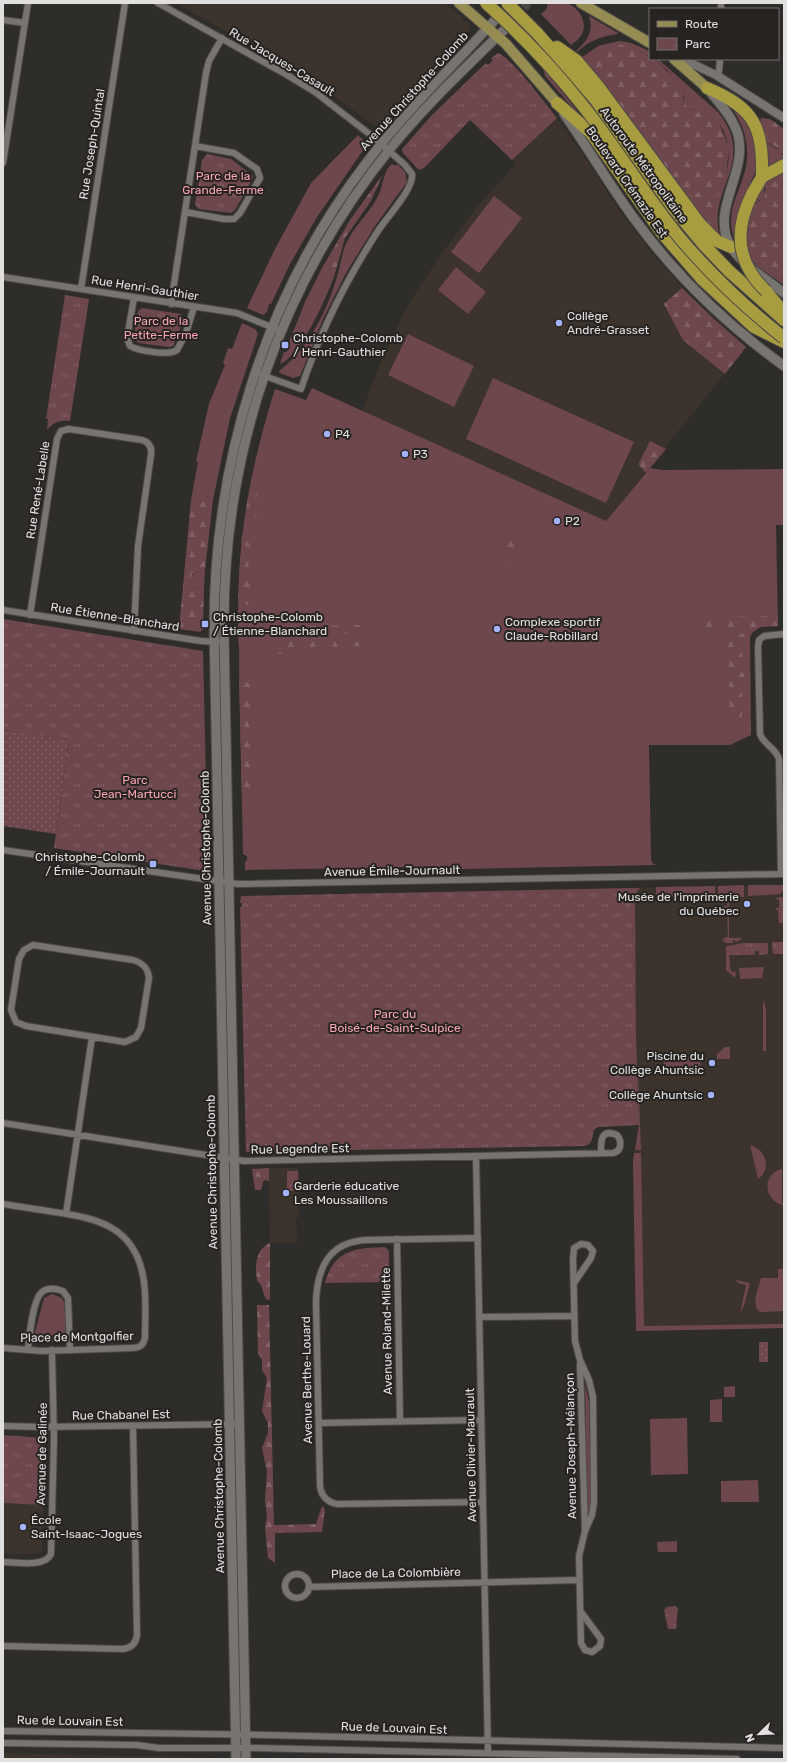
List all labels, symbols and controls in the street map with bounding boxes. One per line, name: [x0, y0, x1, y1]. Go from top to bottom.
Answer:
legend: [649, 8, 779, 60]
text: Route: [685, 17, 719, 31]
street label: Rue Jacques-Casault: [227, 25, 338, 99]
street label: Avenue Christophe-Colomb: [357, 29, 471, 153]
text: Parc: [685, 37, 711, 51]
street label: Rue Joseph-Quintal: [76, 88, 108, 200]
street label: Autoroute Métropolitaine: [597, 104, 691, 226]
street label: Boulevard Crémazie Est: [583, 124, 671, 240]
park label: Parc de la Grande-Ferme: [182, 169, 264, 197]
street label: Rue Henri-Gauthier: [90, 273, 200, 303]
place label: Collège André-Grasset: [567, 309, 650, 337]
park label: Parc de la Petite-Ferme: [124, 314, 199, 342]
marker: Collège André-Grasset: [554, 318, 564, 328]
place label: Christophe-Colomb / Henri-Gauthier: [293, 331, 403, 359]
marker: Christophe-Colomb / Henri-Gauthier: [280, 340, 290, 350]
place label: P4: [335, 427, 351, 441]
marker: P4: [322, 429, 332, 439]
street label: Rue René-Labelle: [23, 440, 53, 540]
place label: P3: [413, 447, 428, 461]
marker: P3: [400, 449, 410, 459]
place label: P2: [565, 514, 580, 528]
marker: P2: [552, 516, 562, 526]
street label: Rue Étienne-Blanchard: [50, 600, 180, 634]
place label: Christophe-Colomb / Étienne-Blanchard: [213, 610, 327, 638]
place label: Complexe sportif Claude-Robillard: [505, 615, 600, 643]
marker: Christophe-Colomb / Étienne-Blanchard: [200, 619, 210, 629]
marker: Complexe sportif Claude-Robillard: [492, 624, 502, 634]
street label: Avenue Christophe-Colomb: [198, 770, 214, 926]
park label: Parc Jean-Martucci: [94, 773, 176, 801]
place label: Christophe-Colomb / Émile-Journault: [35, 850, 145, 878]
marker: Christophe-Colomb / Émile-Journault: [148, 859, 158, 869]
street label: Avenue Émile-Journault: [324, 863, 460, 879]
place label: Musée de l'imprimerie du Québec: [618, 890, 739, 918]
marker: Musée de l'imprimerie du Québec: [742, 899, 752, 909]
park label: Parc du Boisé-de-Saint-Sulpice: [329, 1007, 461, 1035]
place label: Piscine du Collège Ahuntsic: [610, 1049, 704, 1077]
marker: Piscine du Collège Ahuntsic: [707, 1058, 717, 1068]
place label: Collège Ahuntsic: [609, 1088, 703, 1102]
marker: Collège Ahuntsic: [706, 1090, 716, 1100]
street label: Avenue Christophe-Colomb: [204, 1094, 220, 1250]
street label: Rue Legendre Est: [251, 1141, 350, 1157]
place label: Garderie éducative Les Moussaillons: [294, 1179, 400, 1207]
marker: Garderie éducative Les Moussaillons: [281, 1188, 291, 1198]
street label: Avenue Roland-Milette: [379, 1267, 395, 1395]
street label: Avenue Berthe-Louard: [299, 1316, 315, 1444]
street label: Place de Montgolfier: [20, 1329, 134, 1345]
street label: Avenue Joseph-Mélançon: [563, 1373, 579, 1519]
street label: Avenue Olivier-Maurault: [463, 1387, 479, 1522]
street label: Avenue de Galinée: [34, 1402, 50, 1506]
street label: Rue Chabanel Est: [72, 1407, 171, 1423]
street label: Avenue Christophe-Colomb: [211, 1418, 227, 1574]
place label: École Saint-Isaac-Jogues: [31, 1513, 142, 1541]
marker: École Saint-Isaac-Jogues: [18, 1522, 28, 1532]
street label: Place de La Colombière: [331, 1565, 461, 1581]
street label: Rue de Louvain Est: [17, 1713, 124, 1729]
north arrow: [739, 1714, 779, 1754]
street label: Rue de Louvain Est: [341, 1719, 448, 1737]
text: N: [743, 1731, 758, 1744]

